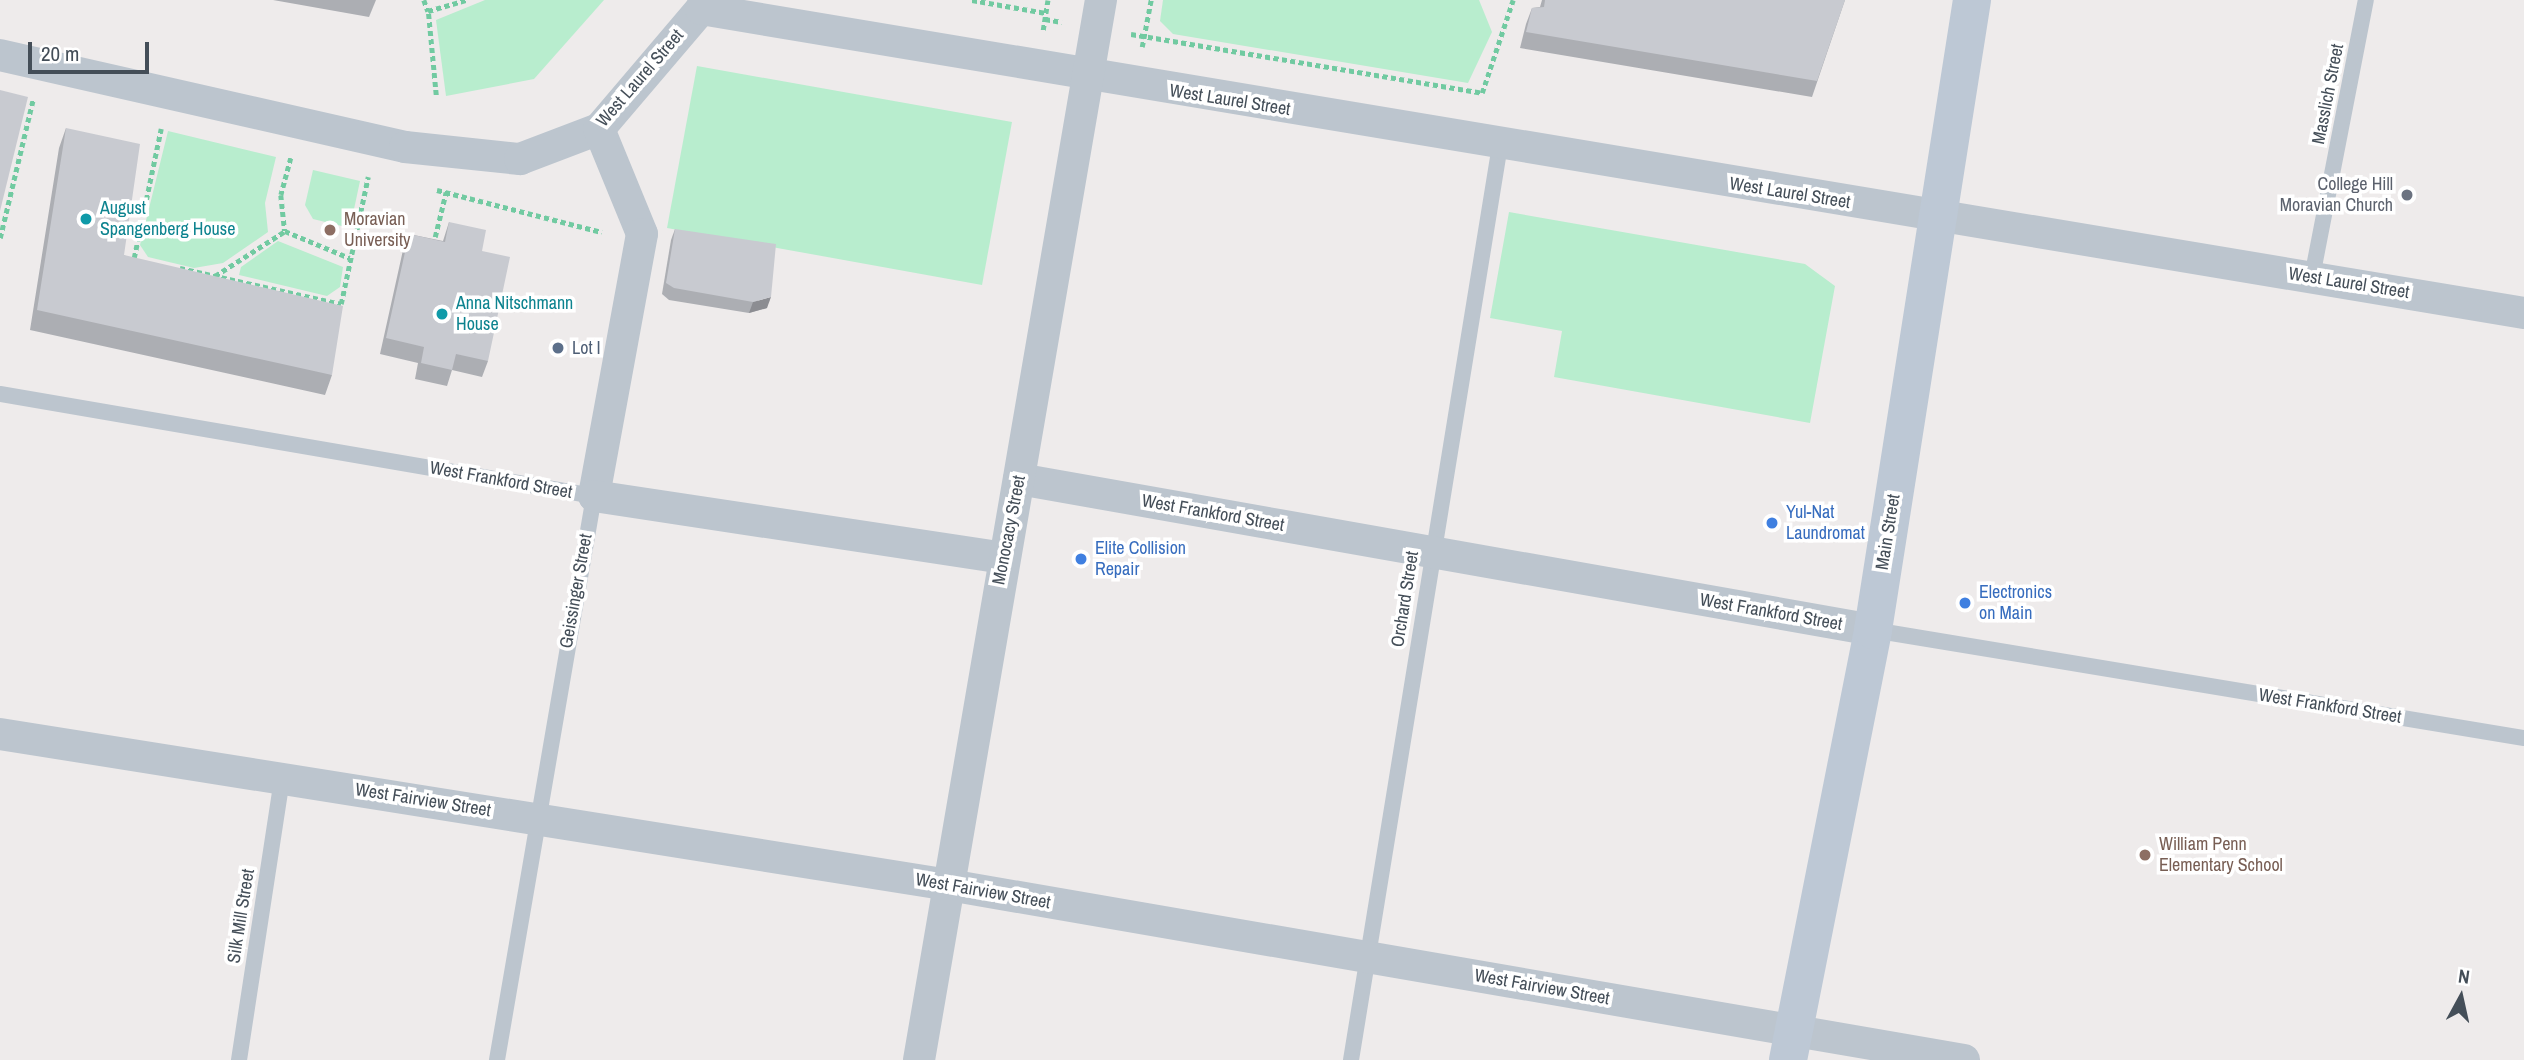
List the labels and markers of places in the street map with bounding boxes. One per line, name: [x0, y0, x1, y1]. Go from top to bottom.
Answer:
place label: College Hill Moravian Church: [2280, 174, 2393, 216]
marker: College Hill Moravian Church: [2399, 187, 2415, 203]
place label: August Spangenberg House: [100, 198, 235, 241]
place label: Moravian University: [344, 209, 410, 252]
marker: August Spangenberg House: [78, 211, 94, 227]
marker: Moravian University: [322, 222, 338, 238]
place label: Anna Nitschmann House: [456, 293, 573, 336]
marker: Anna Nitschmann House: [434, 306, 450, 322]
place label: Lot I: [572, 337, 601, 359]
marker: Lot I: [550, 340, 566, 356]
place label: Yul-Nat Laundromat: [1786, 502, 1865, 544]
marker: Yul-Nat Laundromat: [1764, 515, 1780, 531]
place label: Elite Collision Repair: [1095, 538, 1186, 580]
marker: Elite Collision Repair: [1073, 551, 1089, 567]
place label: Electronics on Main: [1979, 582, 2052, 624]
marker: Electronics on Main: [1957, 595, 1973, 611]
place label: William Penn Elementary School: [2159, 834, 2283, 876]
marker: William Penn Elementary School: [2137, 847, 2153, 863]

